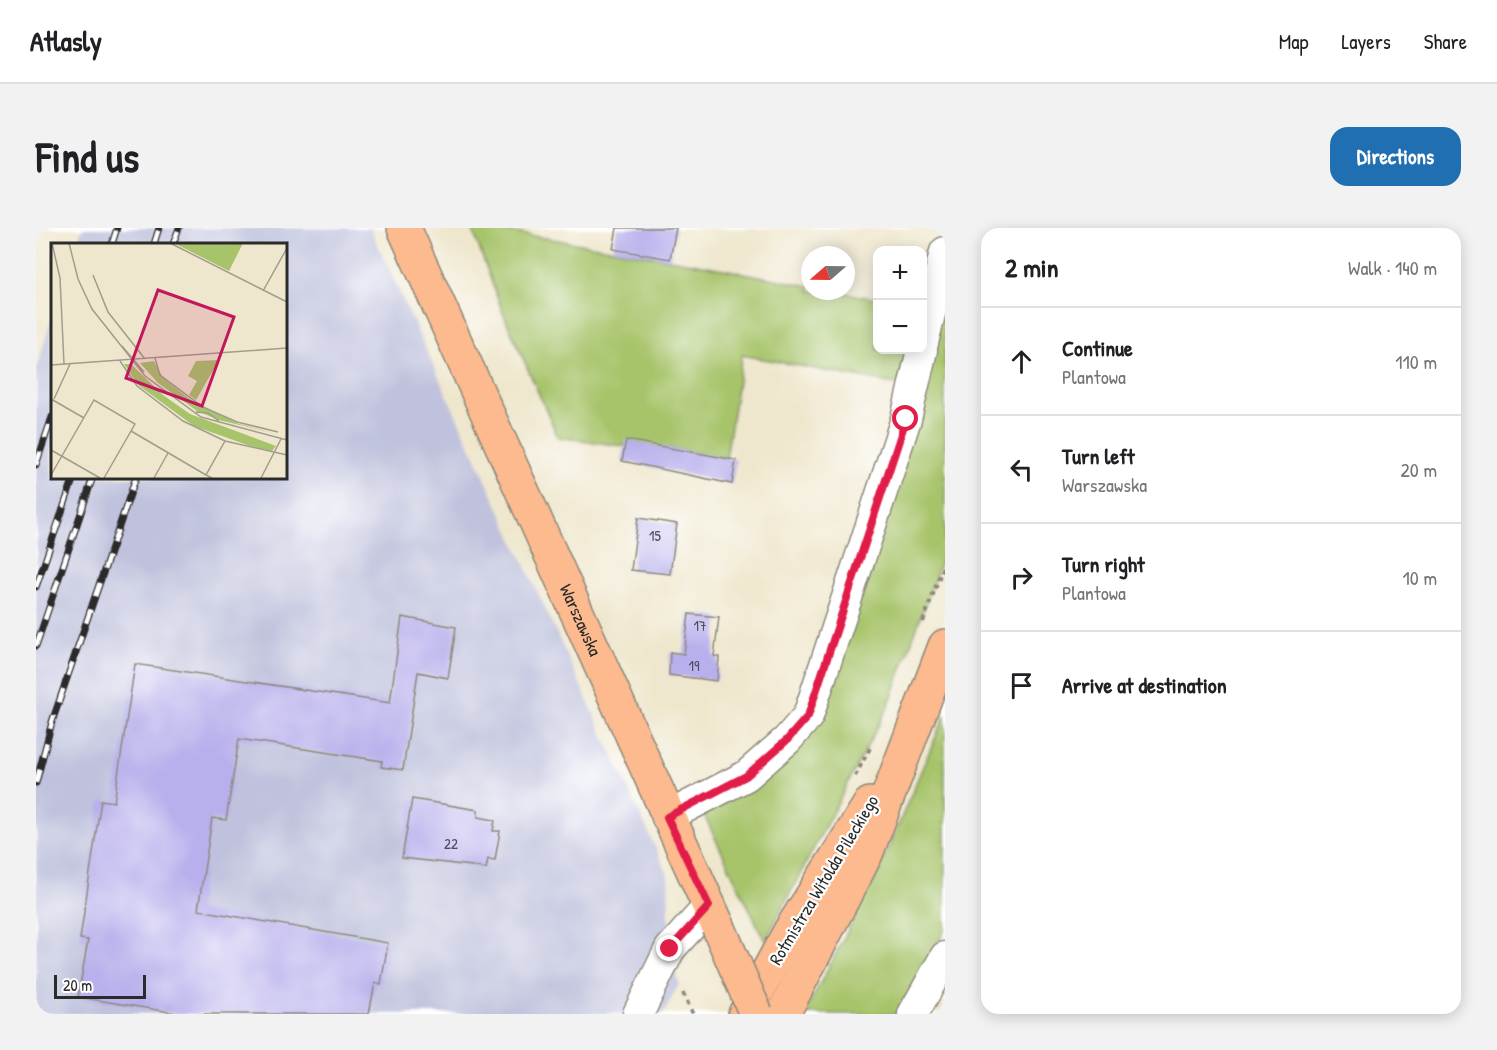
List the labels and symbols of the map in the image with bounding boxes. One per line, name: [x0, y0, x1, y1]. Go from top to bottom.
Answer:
inset map: [51, 243, 286, 478]
north arrow: [801, 246, 855, 300]
route start: [892, 405, 918, 431]
house number: 15: [649, 525, 662, 546]
street label: Warszawska: [554, 580, 608, 660]
house number: 17: [694, 615, 706, 636]
house number: 19: [689, 655, 700, 676]
street label: Rotmistrza Witolda Pileckiego: [763, 790, 884, 969]
house number: 22: [444, 833, 458, 854]
route end: [656, 935, 682, 961]
scale bar: [54, 972, 146, 1000]

